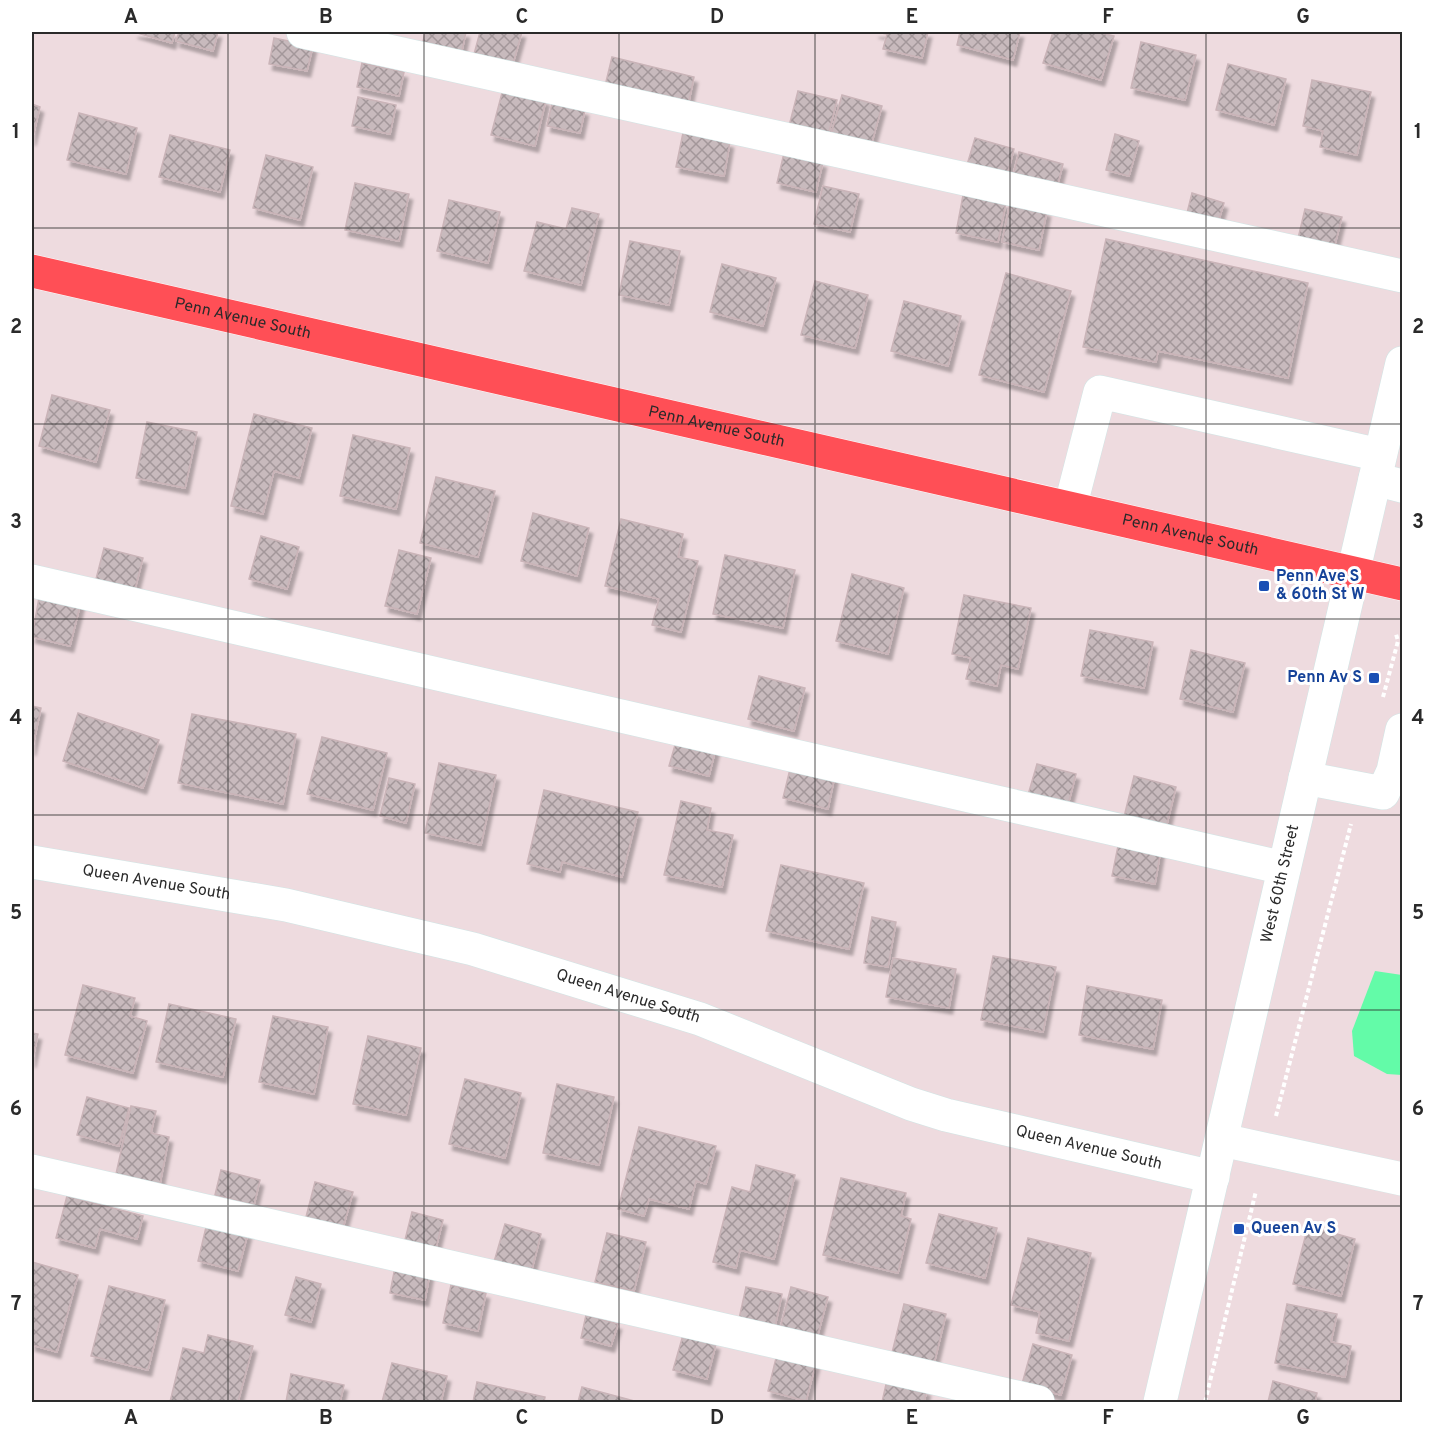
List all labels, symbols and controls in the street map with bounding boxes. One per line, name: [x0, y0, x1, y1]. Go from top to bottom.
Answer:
text: A: [124, 5, 138, 31]
text: B: [319, 5, 333, 31]
text: C: [516, 5, 528, 31]
text: D: [710, 5, 724, 31]
text: E: [906, 5, 918, 31]
text: F: [1102, 5, 1114, 31]
text: G: [1296, 5, 1310, 31]
text: 1: [12, 120, 20, 146]
text: 1: [1414, 120, 1422, 146]
street label: Penn Avenue South: [172, 294, 313, 344]
text: 2: [10, 315, 22, 341]
text: 2: [1412, 315, 1424, 341]
street label: Penn Avenue South: [646, 402, 787, 453]
text: 3: [10, 510, 22, 536]
street label: Penn Avenue South: [1120, 510, 1260, 561]
text: 3: [1412, 510, 1424, 536]
place label: Penn Ave S & 60th St W: [1276, 567, 1365, 605]
marker: Penn Ave S & 60th St W: [1257, 579, 1271, 593]
place label: Penn Av S: [1287, 668, 1362, 688]
marker: Penn Av S: [1367, 671, 1381, 685]
text: 4: [10, 706, 22, 732]
text: 4: [1412, 706, 1424, 732]
street label: West 60th Street: [1257, 823, 1304, 945]
street label: Queen Avenue South: [81, 861, 232, 905]
text: 5: [10, 901, 22, 927]
text: 5: [1412, 901, 1424, 927]
street label: Queen Avenue South: [554, 965, 703, 1028]
text: 6: [10, 1097, 22, 1123]
text: 6: [1412, 1097, 1424, 1123]
street label: Queen Avenue South: [1014, 1121, 1164, 1175]
place label: Queen Av S: [1251, 1219, 1336, 1239]
marker: Queen Av S: [1232, 1222, 1246, 1236]
text: 7: [11, 1292, 21, 1318]
text: 7: [1413, 1292, 1423, 1318]
text: A: [124, 1406, 138, 1432]
text: B: [319, 1406, 333, 1432]
text: C: [516, 1406, 528, 1432]
text: D: [710, 1406, 724, 1432]
text: E: [906, 1406, 918, 1432]
text: F: [1102, 1406, 1114, 1432]
text: G: [1296, 1406, 1310, 1432]

